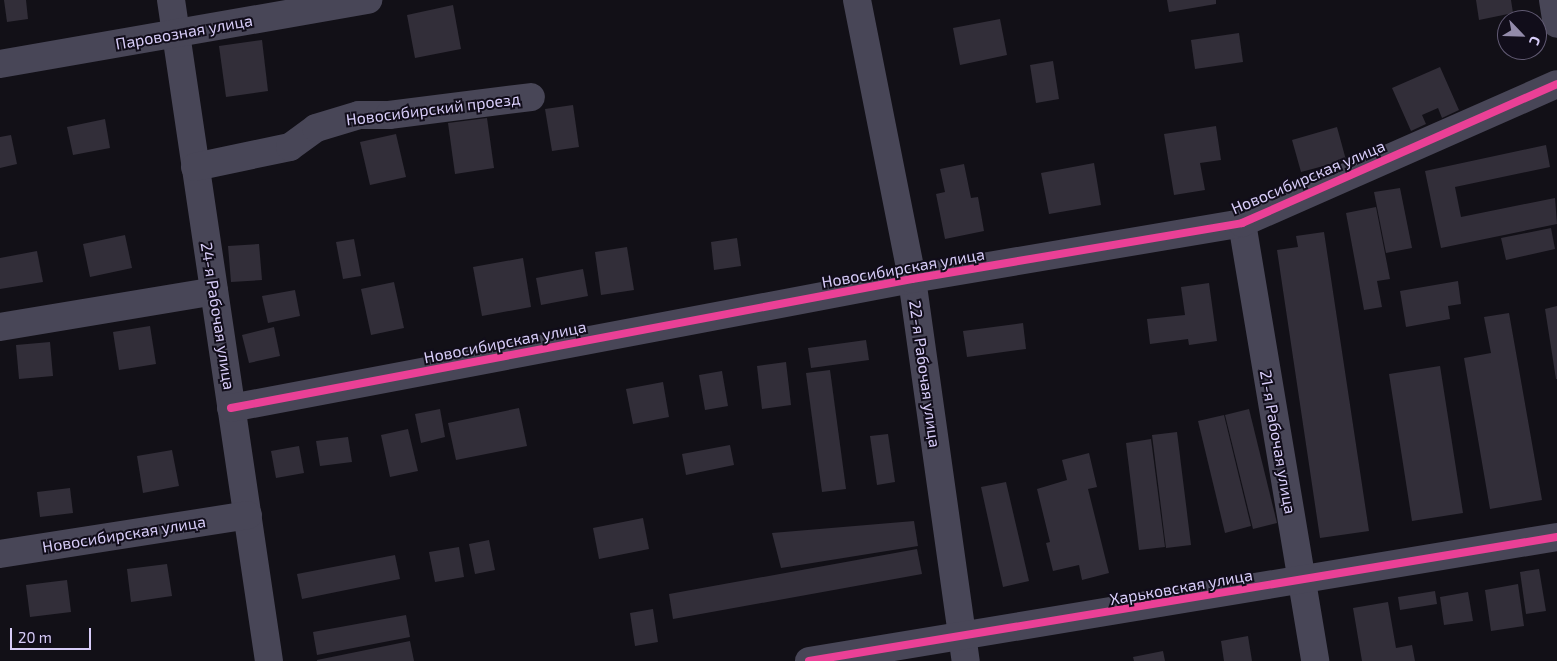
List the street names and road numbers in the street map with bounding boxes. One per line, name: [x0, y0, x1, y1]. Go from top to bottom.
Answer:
street label: Паровозная улица: [114, 10, 254, 54]
street label: Новосибирский проезд: [345, 89, 521, 129]
street label: Новосибирская улица: [1228, 136, 1388, 218]
street label: 24-я Рабочая улица: [197, 241, 239, 391]
street label: Новосибирская улица: [820, 244, 986, 292]
street label: 22-я Рабочая улица: [905, 299, 945, 449]
street label: Новосибирская улица: [422, 317, 588, 367]
street label: 21-я Рабочая улица: [1256, 369, 1300, 515]
street label: Новосибирская улица: [41, 512, 207, 556]
street label: Харьковская улица: [1108, 565, 1254, 609]

